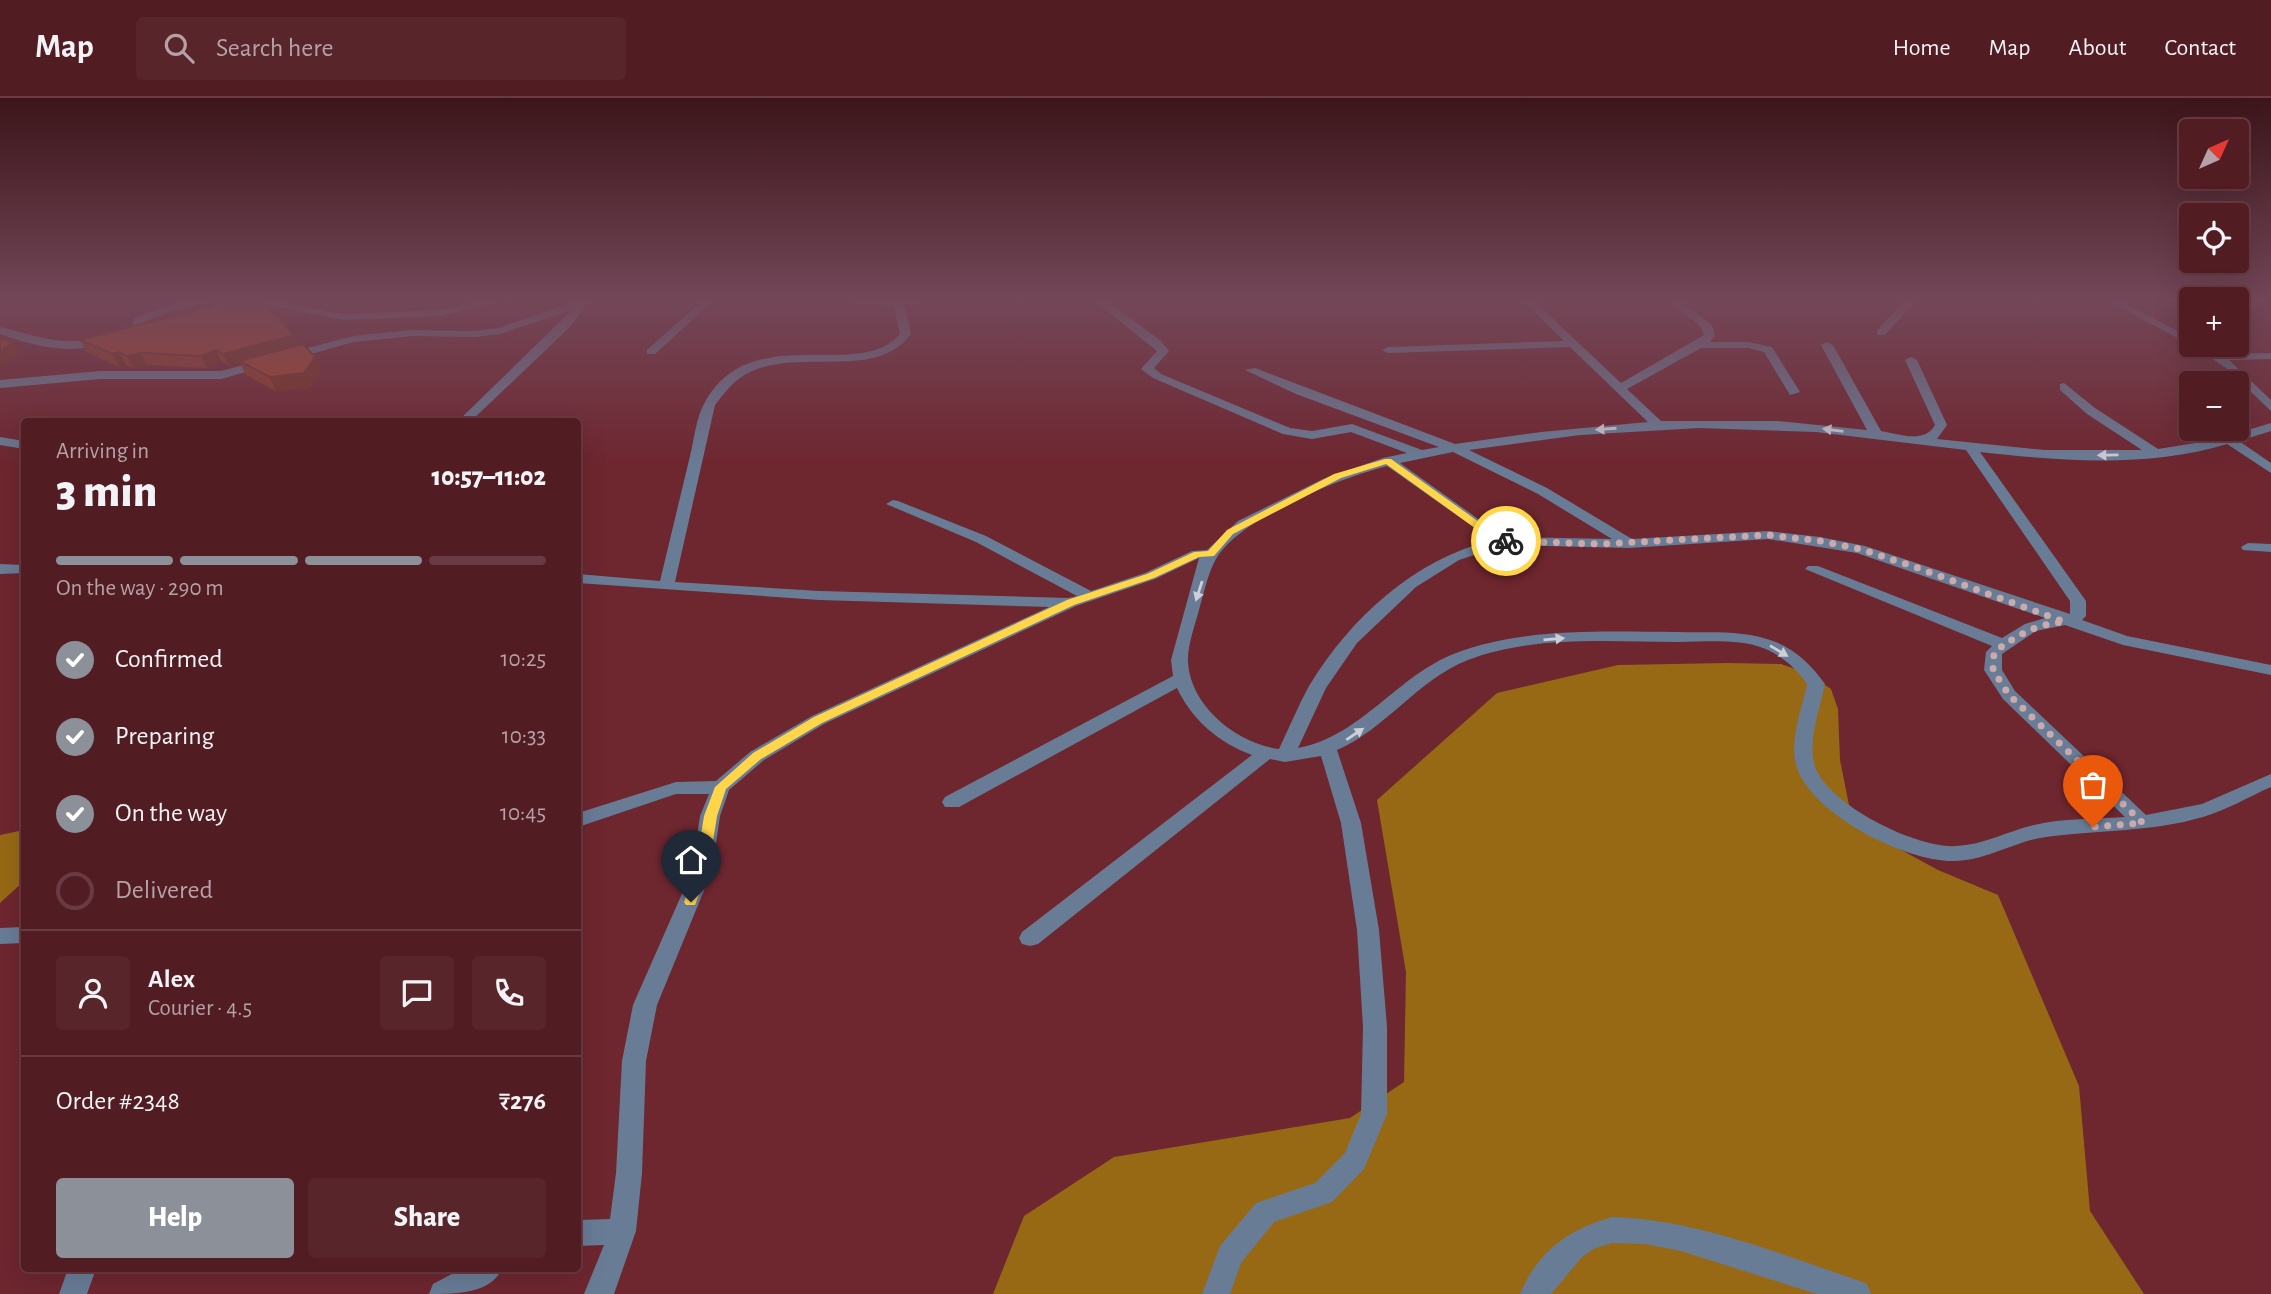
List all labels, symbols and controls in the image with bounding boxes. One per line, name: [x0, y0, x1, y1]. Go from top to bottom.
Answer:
search box: [136, 17, 626, 80]
icon: search: [160, 29, 198, 67]
text: Map: [35, 31, 94, 64]
text: Search here: [216, 35, 334, 61]
text: Home: [1893, 36, 1951, 60]
text: Map: [1989, 36, 2031, 60]
text: About: [2069, 36, 2126, 60]
text: Contact: [2164, 36, 2236, 60]
north arrow: [2179, 119, 2249, 189]
map controls: [2179, 119, 2249, 441]
button: locate: [2179, 203, 2249, 273]
button: +: [2179, 287, 2249, 357]
button: −: [2179, 371, 2249, 441]
one-way arrow: [1595, 424, 1617, 435]
one-way arrow: [1822, 425, 1844, 436]
text: Arriving in: [56, 440, 149, 463]
one-way arrow: [2097, 449, 2119, 461]
text: 10:57–11:02: [431, 464, 546, 490]
text: 3 min: [56, 469, 157, 515]
courier: [1471, 506, 1541, 576]
icon: bike: [1487, 522, 1525, 560]
text: On the way · 290 m: [56, 577, 224, 600]
one-way arrow: [1193, 581, 1203, 602]
one-way arrow: [1543, 633, 1565, 644]
icon: check: [56, 641, 94, 679]
one-way arrow: [1769, 644, 1789, 657]
text: Confirmed: [115, 646, 223, 672]
text: 10:25: [501, 648, 546, 671]
icon: check: [56, 718, 94, 756]
text: Preparing: [115, 723, 214, 749]
text: 10:33: [502, 725, 546, 748]
one-way arrow: [1345, 728, 1364, 741]
pin: [2063, 755, 2123, 827]
icon: bag: [2074, 766, 2112, 804]
icon: check: [56, 795, 94, 833]
text: On the way: [115, 800, 227, 826]
text: 10:45: [500, 802, 546, 825]
pin: [661, 830, 721, 902]
icon: home: [672, 841, 710, 879]
text: Delivered: [115, 877, 213, 903]
button: person: [56, 956, 130, 1030]
button: chat: [380, 956, 454, 1030]
button: phone: [472, 956, 546, 1030]
text: Alex: [148, 966, 195, 992]
text: Courier · 4.5: [148, 997, 252, 1020]
text: Order #2348: [56, 1088, 180, 1114]
text: ₹276: [499, 1088, 546, 1114]
button: Help: [56, 1178, 294, 1258]
button: Share: [308, 1178, 546, 1258]

